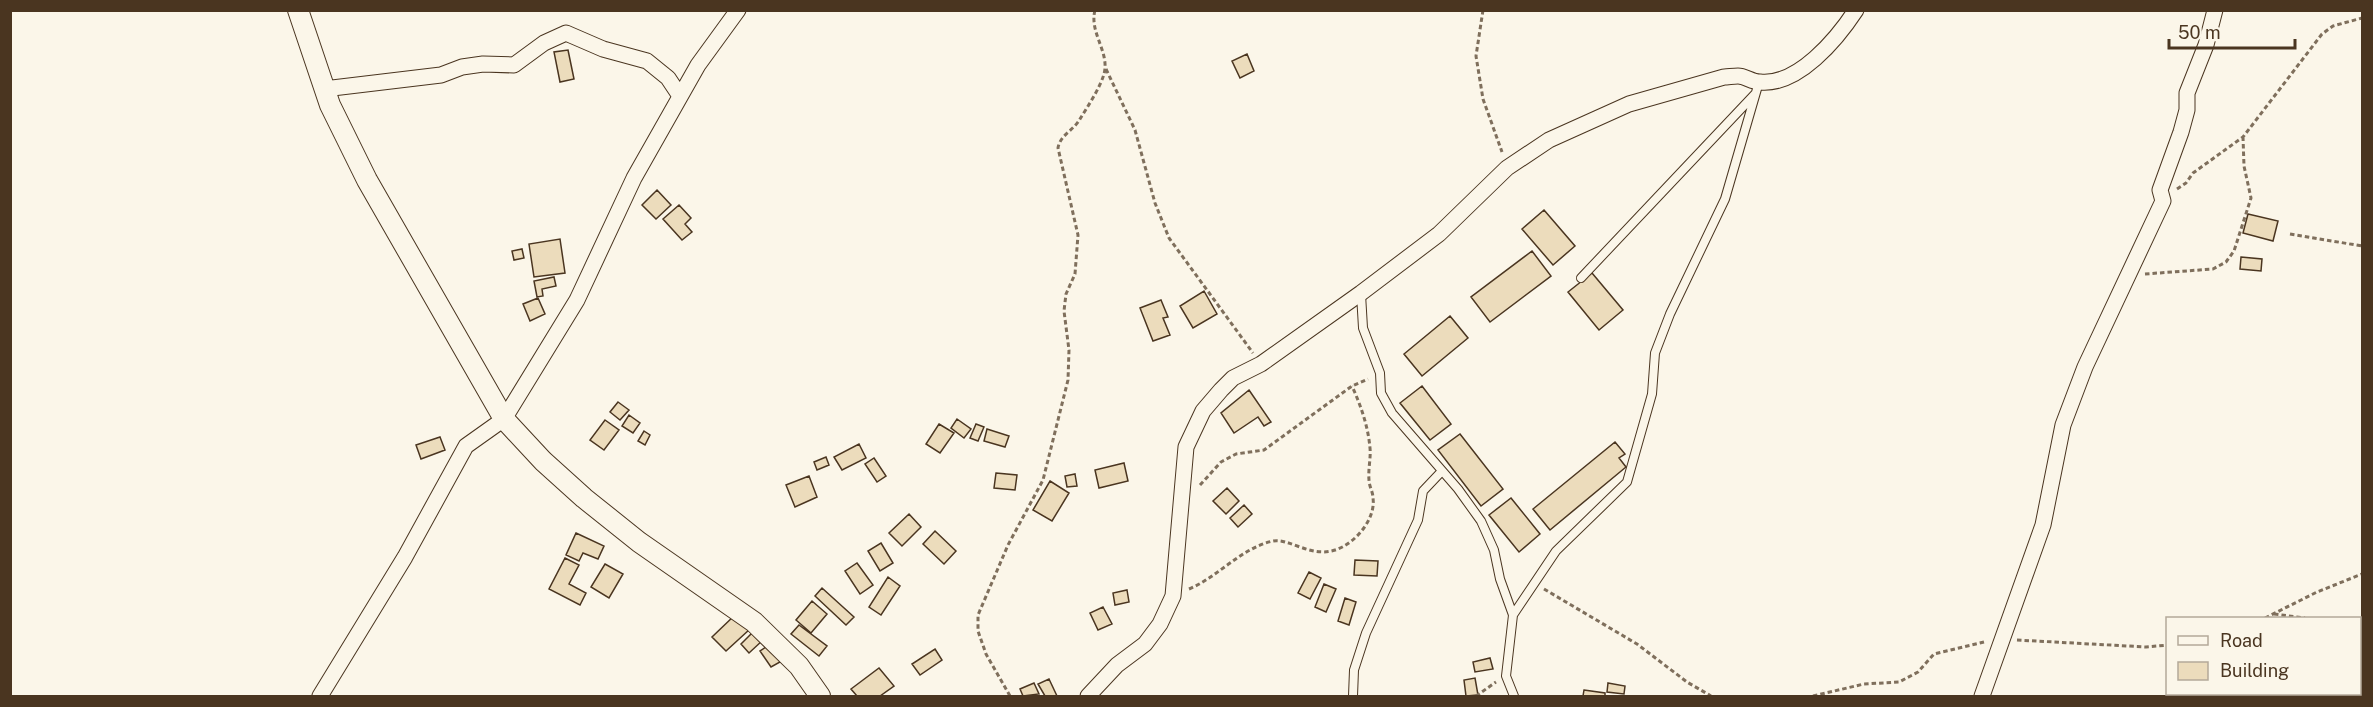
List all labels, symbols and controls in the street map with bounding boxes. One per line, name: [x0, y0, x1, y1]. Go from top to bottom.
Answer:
scale bar: [2169, 12, 2295, 50]
text: 50 m: [2178, 22, 2221, 43]
legend: [2166, 617, 2361, 695]
text: Road: [2220, 630, 2263, 651]
text: Building: [2220, 660, 2289, 681]

